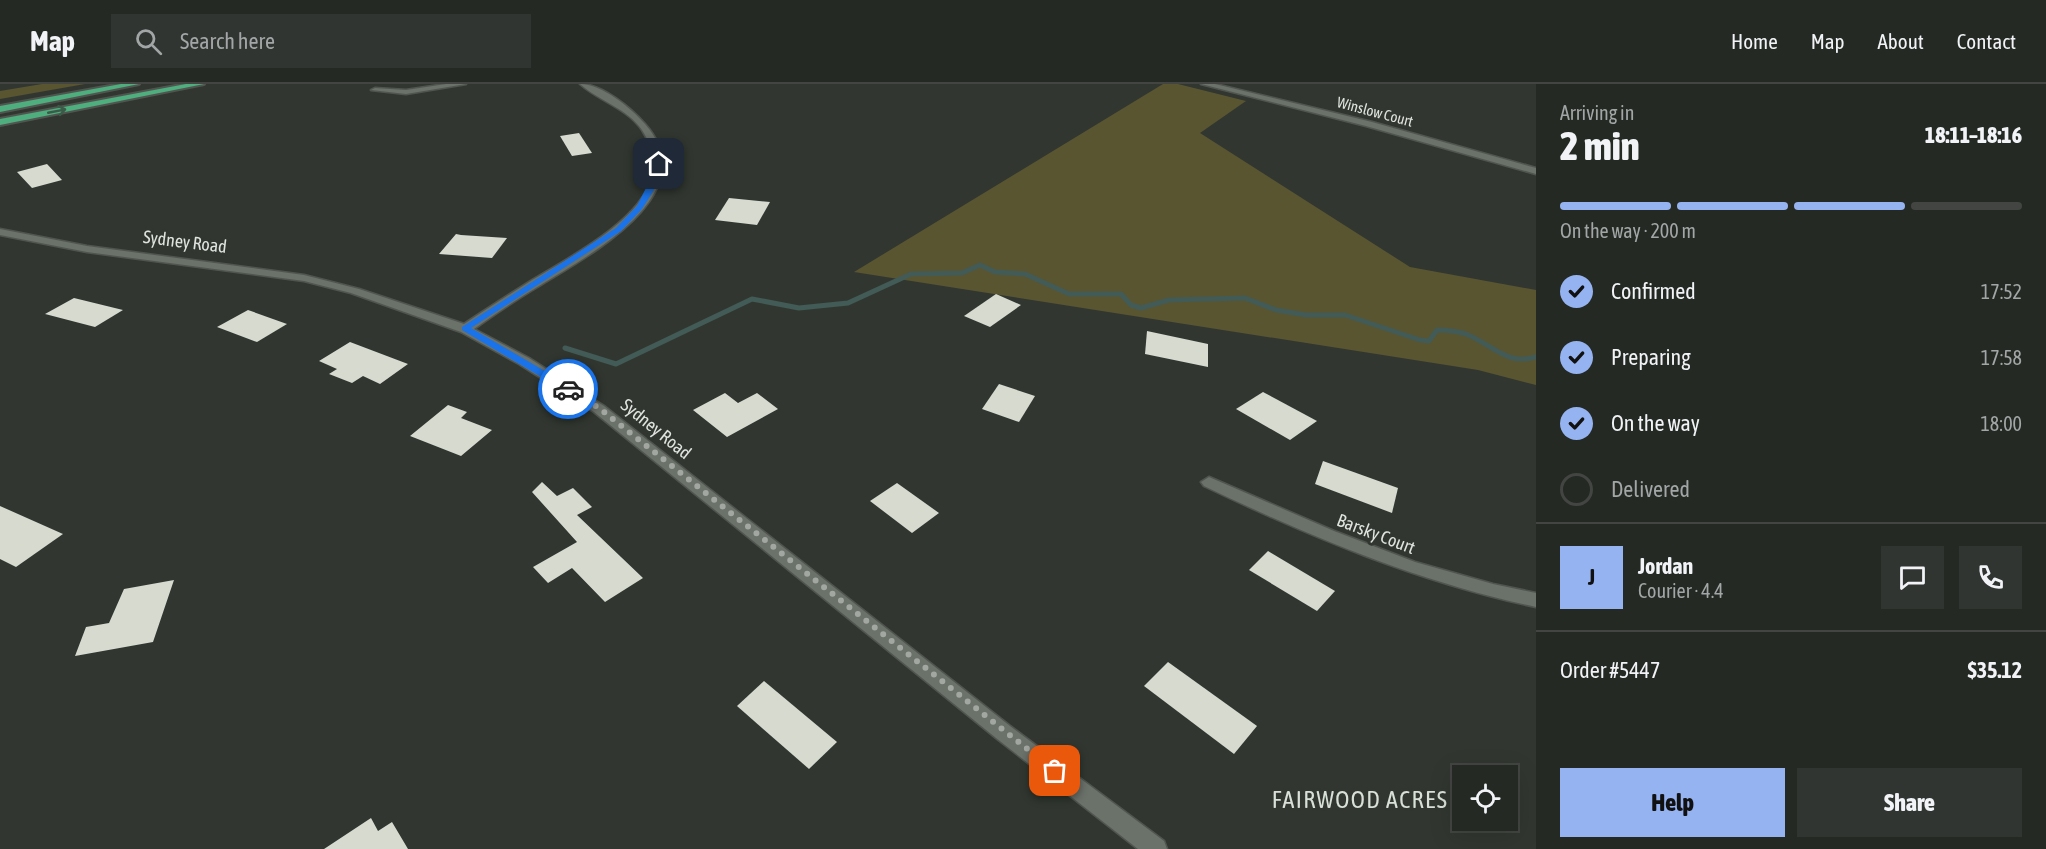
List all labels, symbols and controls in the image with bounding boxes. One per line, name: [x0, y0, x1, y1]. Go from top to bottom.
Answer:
search box: [111, 14, 531, 68]
text: Map: [30, 25, 75, 57]
icon: search: [132, 25, 165, 58]
text: Search here: [180, 28, 275, 54]
text: Home: [1731, 29, 1778, 53]
text: Map: [1811, 29, 1845, 53]
text: About: [1878, 29, 1924, 53]
text: Contact: [1957, 29, 2016, 53]
street label: Winslow Court: [1335, 93, 1415, 130]
text: Arriving in: [1560, 101, 1634, 124]
one-way arrow: [47, 105, 67, 116]
text: 18:11–18:16: [1925, 122, 2022, 148]
text: 2 min: [1560, 124, 1640, 168]
pin: [633, 138, 684, 189]
icon: home: [642, 147, 675, 180]
text: On the way · 200 m: [1560, 219, 1696, 242]
street label: Sydney Road: [142, 226, 228, 257]
icon: check: [1560, 275, 1593, 308]
text: Confirmed: [1611, 278, 1696, 304]
text: 17:52: [1981, 280, 2022, 303]
icon: check: [1560, 341, 1593, 374]
text: Preparing: [1611, 344, 1691, 370]
text: 17:58: [1981, 346, 2022, 369]
courier: [538, 359, 598, 419]
icon: car: [552, 373, 585, 406]
street label: Sydney Road: [617, 394, 696, 463]
icon: check: [1560, 407, 1593, 440]
text: On the way: [1611, 410, 1700, 436]
text: 18:00: [1980, 412, 2022, 435]
text: Delivered: [1611, 476, 1690, 502]
street label: Barsky Court: [1334, 509, 1418, 558]
button: chat: [1881, 546, 1944, 609]
button: phone: [1959, 546, 2022, 609]
text: Jordan: [1638, 553, 1693, 579]
text: J: [1588, 564, 1595, 590]
text: Courier · 4.4: [1638, 579, 1724, 602]
text: Order #5447: [1560, 657, 1660, 683]
text: $35.12: [1967, 657, 2022, 683]
pin: [1029, 745, 1080, 796]
icon: bag: [1038, 754, 1071, 787]
map controls: [1452, 765, 1518, 831]
button: locate: [1452, 765, 1518, 831]
button: Help: [1560, 768, 1785, 837]
button: Share: [1797, 768, 2022, 837]
district label: FAIRWOOD ACRES: [1272, 786, 1448, 813]

